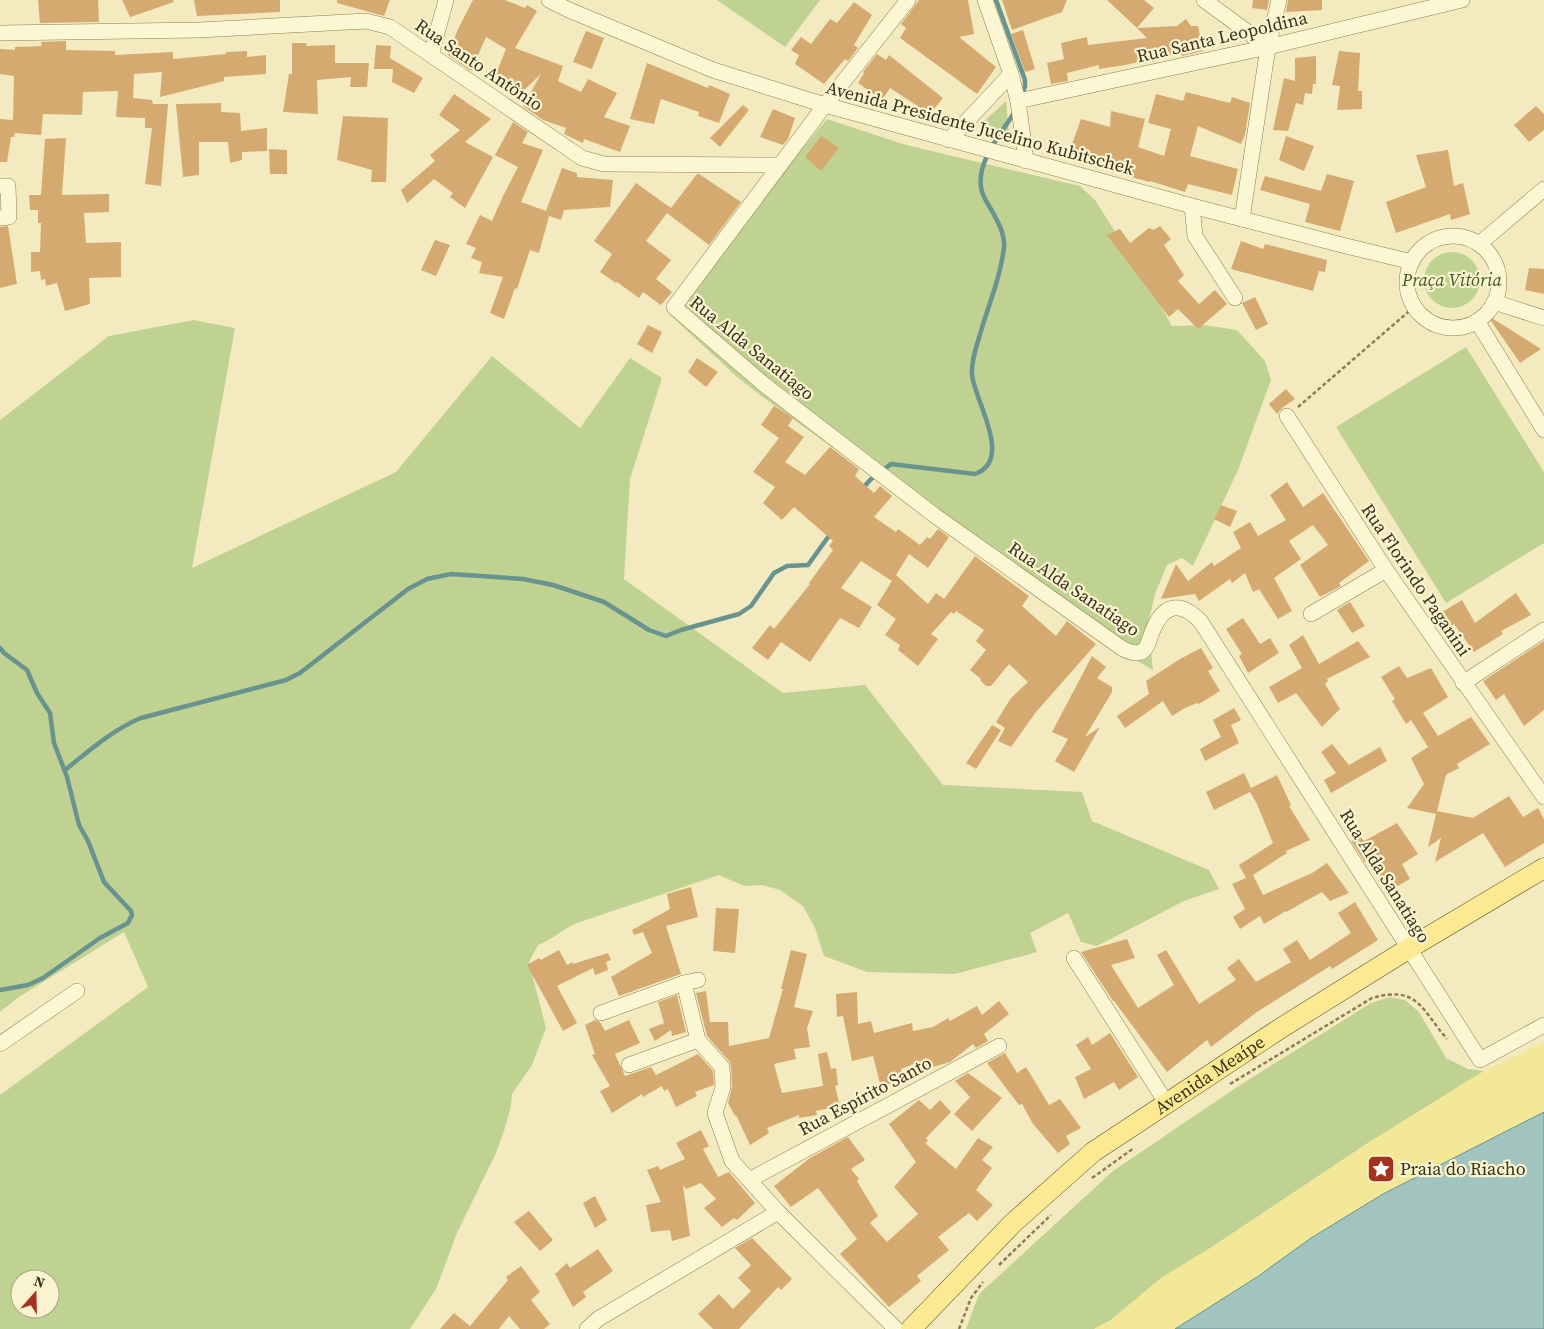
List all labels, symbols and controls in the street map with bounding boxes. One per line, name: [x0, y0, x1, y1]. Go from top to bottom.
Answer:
street label: Rua Santa Leopoldina: [1134, 5, 1311, 68]
street label: Rua Santo Antônio: [411, 13, 548, 117]
street label: Avenida Presidente Jucelino Kubitschek: [823, 74, 1137, 181]
park label: Praça Vitória: [1401, 267, 1503, 292]
street label: Rua Alda Sanatiago: [685, 290, 820, 406]
street label: Rua Florindo Paganini: [1356, 498, 1477, 661]
street label: Rua Alda Sanatiago: [1004, 535, 1145, 642]
street label: Rua Alda Sanatiago: [1334, 804, 1437, 948]
street label: Avenida Meaípe: [1149, 1029, 1270, 1120]
street label: Rua Espírito Santo: [794, 1050, 936, 1141]
place icon: Praia do Riacho: [1366, 1154, 1396, 1184]
place label: Praia do Riacho: [1400, 1156, 1526, 1181]
north arrow: [10, 1269, 60, 1319]
text: N: [31, 1271, 48, 1293]

